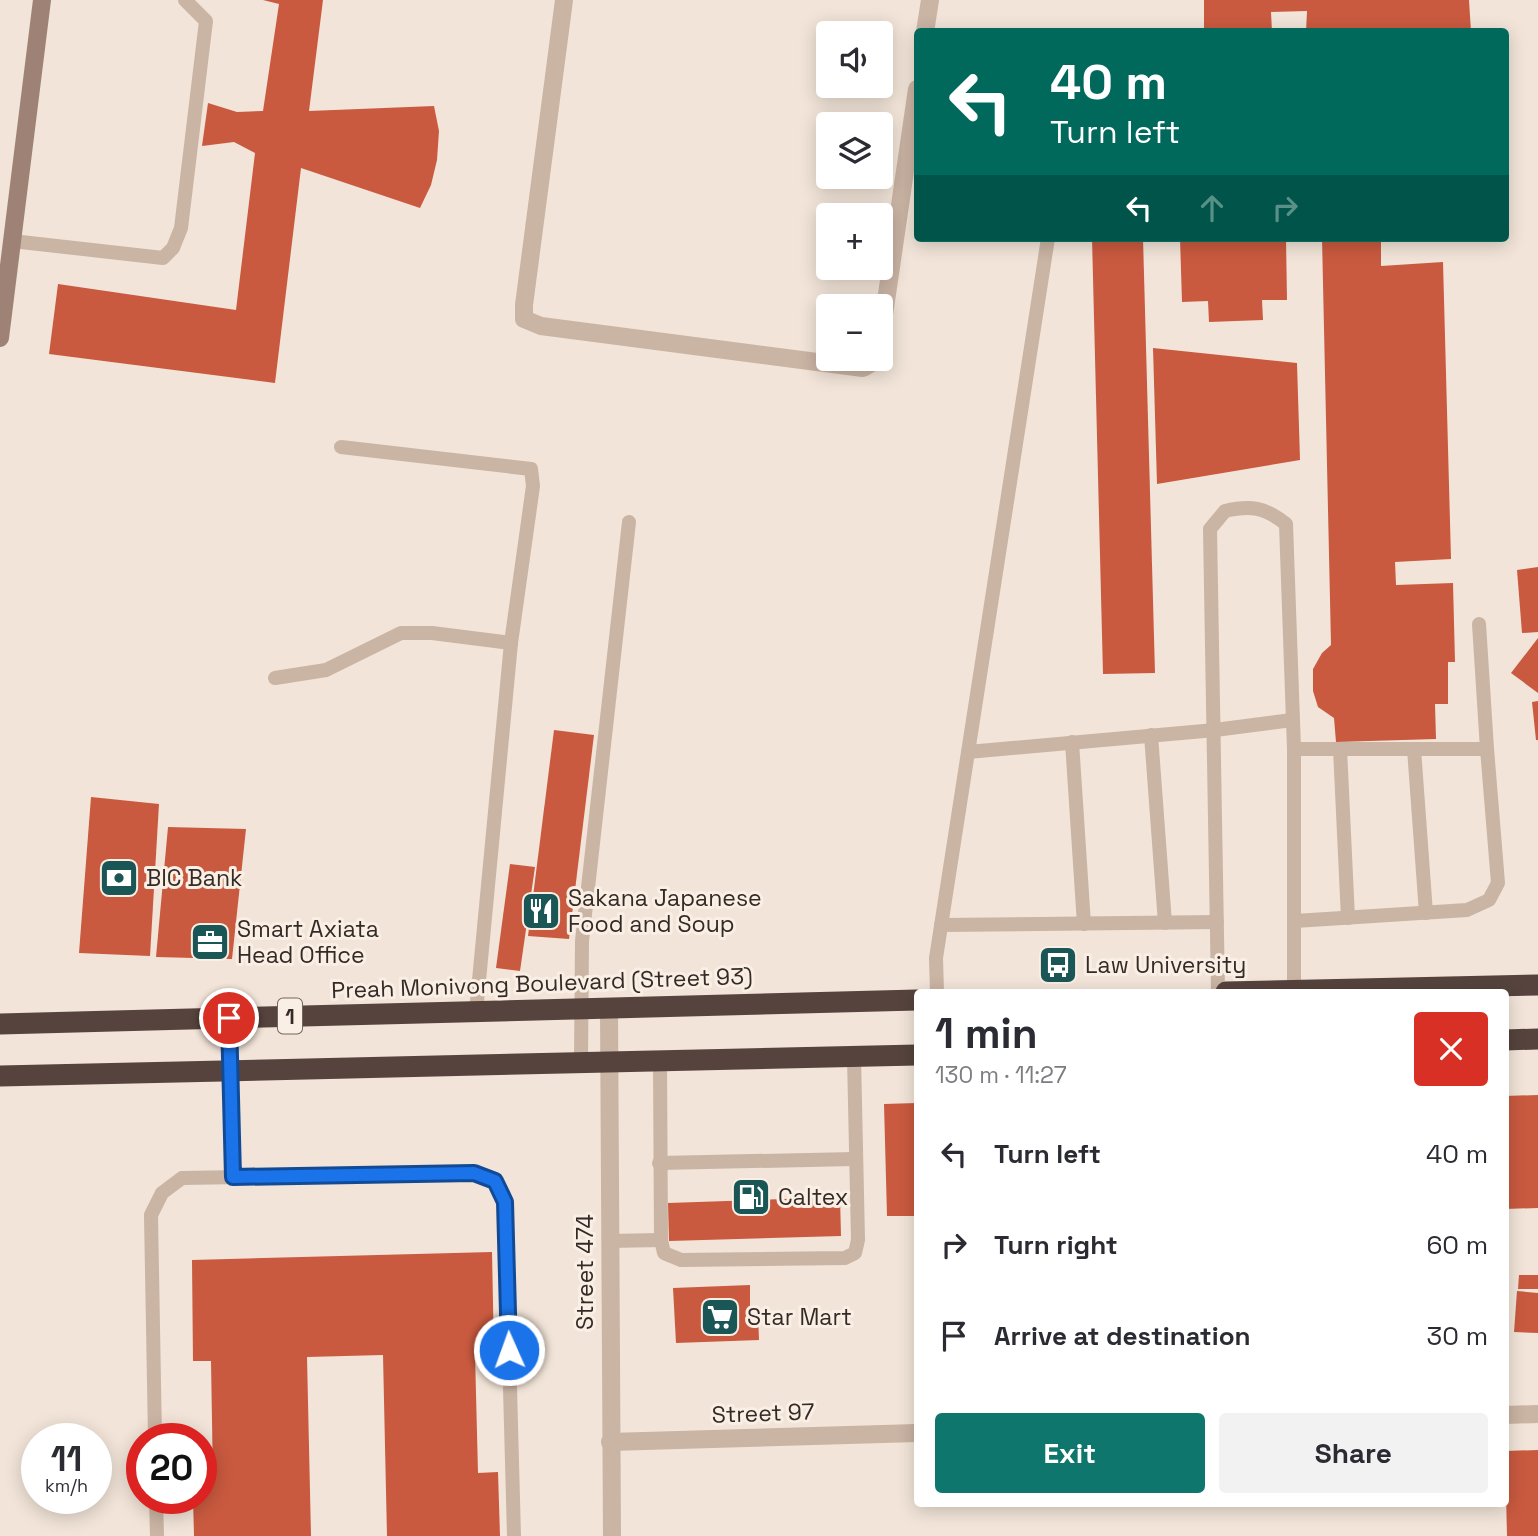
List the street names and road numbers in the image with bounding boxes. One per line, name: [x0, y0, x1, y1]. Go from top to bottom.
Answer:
street label: Preah Monivong Boulevard (Street 93): [331, 961, 753, 1005]
road number: 1: [278, 998, 302, 1034]
street label: Street 474: [570, 1214, 600, 1330]
street label: Street 97: [711, 1396, 815, 1430]

